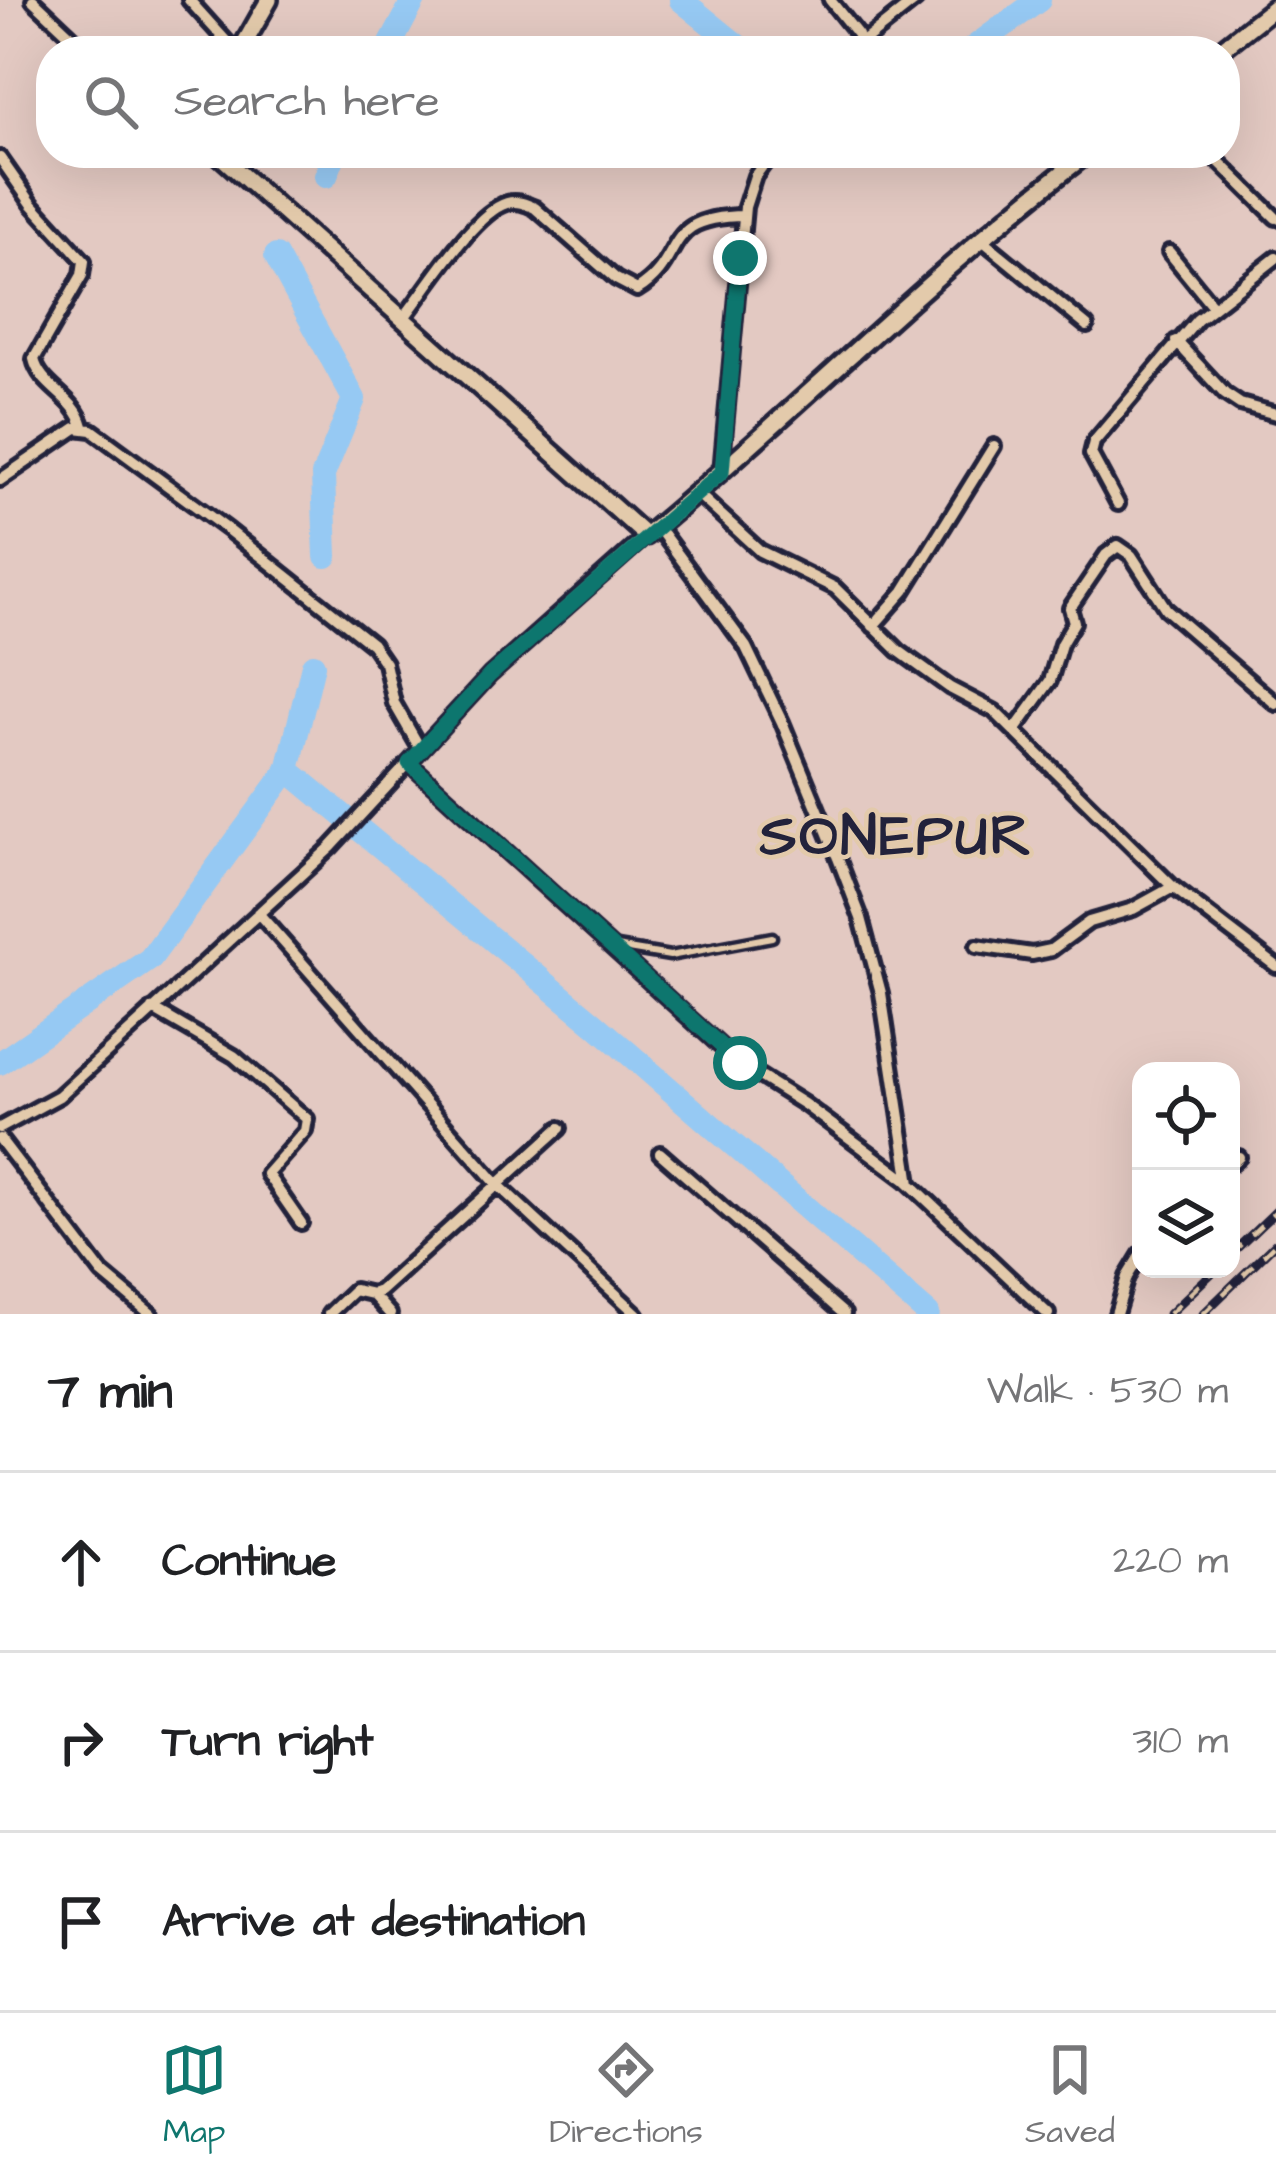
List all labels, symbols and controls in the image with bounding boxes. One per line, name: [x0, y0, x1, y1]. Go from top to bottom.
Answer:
search box: [36, 36, 1240, 168]
icon: search: [78, 69, 144, 135]
text: Search here: [174, 71, 440, 133]
route end: [713, 231, 767, 285]
district label: SONEPUR: [759, 798, 1034, 877]
route start: [713, 1036, 767, 1090]
map controls: [1132, 1062, 1240, 1278]
button: locate: [1132, 1062, 1240, 1170]
button: layers: [1132, 1170, 1240, 1278]
text: 7 min: [48, 1357, 173, 1428]
text: Walk · 530 m: [987, 1365, 1228, 1419]
icon: ahead: [48, 1529, 114, 1595]
text: Continue: [162, 1531, 336, 1593]
text: 220 m: [1113, 1535, 1228, 1589]
icon: right: [48, 1709, 114, 1775]
text: Turn right: [162, 1711, 374, 1773]
text: 310 m: [1133, 1715, 1228, 1769]
icon: arrive: [48, 1889, 114, 1955]
text: Arrive at destination: [162, 1891, 585, 1953]
tab: Map: [161, 2037, 227, 2155]
tab: Directions: [549, 2037, 703, 2155]
tab: Saved: [1025, 2037, 1115, 2155]

